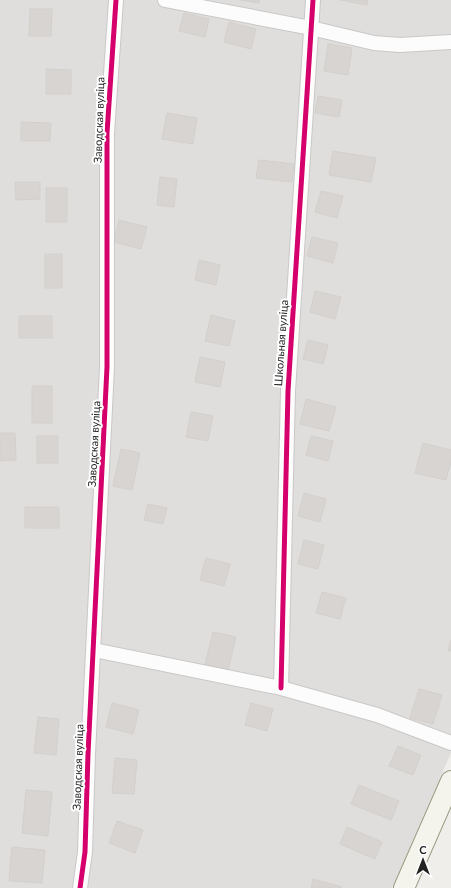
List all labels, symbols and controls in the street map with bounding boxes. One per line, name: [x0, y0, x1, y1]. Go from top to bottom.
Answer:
street label: Заводская вуліца: [90, 77, 107, 163]
street label: Школьная вуліца: [271, 299, 290, 387]
street label: Заводская вуліца: [85, 401, 102, 487]
street label: Заводская вуліца: [69, 724, 86, 810]
north arrow: [403, 840, 443, 880]
text: С: [419, 843, 427, 856]

